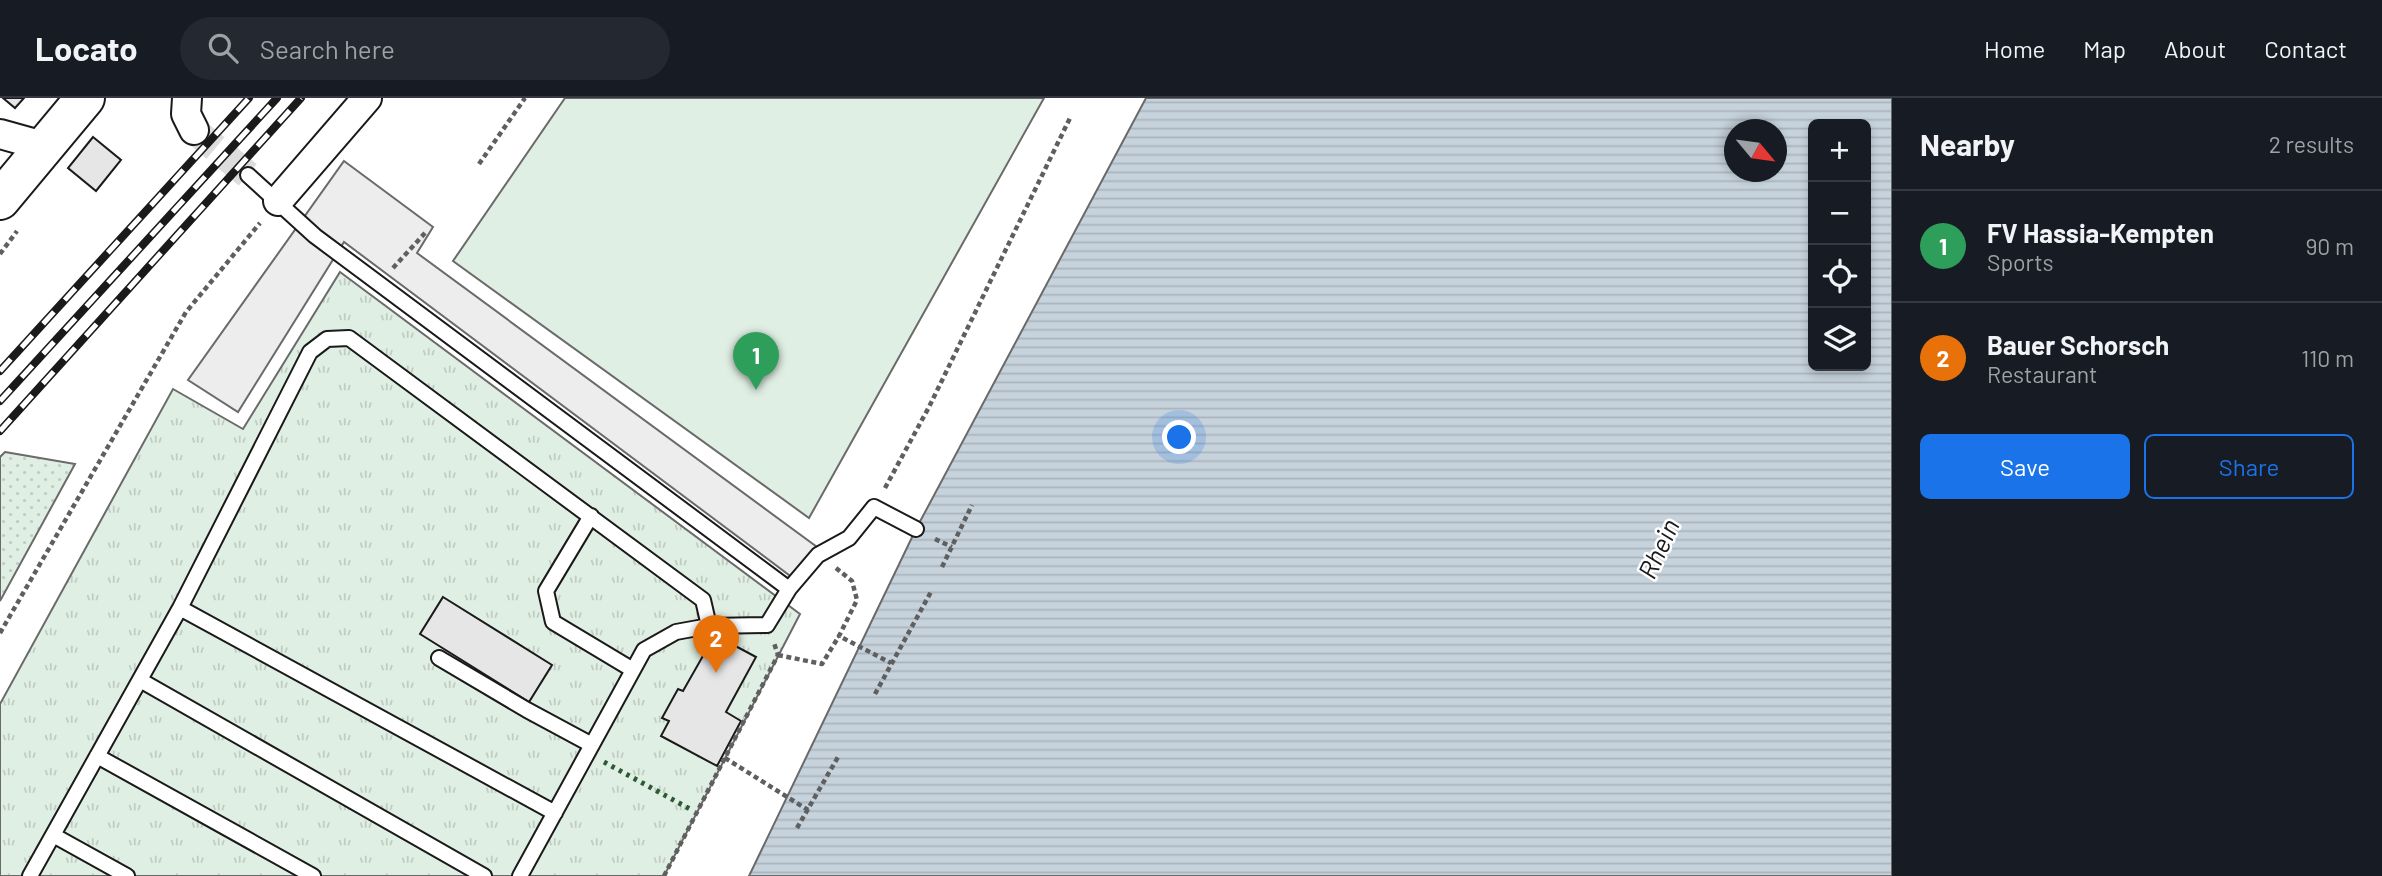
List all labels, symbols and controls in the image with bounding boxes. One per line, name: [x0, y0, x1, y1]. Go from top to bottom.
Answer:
search box: [180, 17, 670, 80]
text: Locato: [35, 28, 138, 68]
icon: search: [204, 29, 242, 67]
text: Search here: [260, 33, 395, 64]
text: Home: [1984, 34, 2045, 63]
text: Map: [2083, 34, 2126, 63]
text: About: [2164, 34, 2226, 63]
text: Contact: [2264, 34, 2347, 63]
north arrow: [1724, 119, 1787, 182]
map controls: [1808, 119, 1871, 371]
button: +: [1808, 119, 1871, 182]
text: Nearby: [1920, 126, 2015, 162]
text: 2 results: [2269, 130, 2354, 158]
button: −: [1808, 182, 1871, 245]
text: FV Hassia-Kempten: [1987, 217, 2214, 248]
text: 1: [1939, 232, 1947, 260]
text: 90 m: [2305, 232, 2354, 260]
button: locate: [1808, 245, 1871, 308]
text: Sports: [1987, 248, 2054, 276]
button: layers: [1808, 308, 1871, 371]
text: Bauer Schorsch: [1987, 329, 2169, 360]
pin: 1: [733, 332, 779, 390]
text: 2: [1937, 344, 1949, 372]
text: 110 m: [2301, 344, 2354, 372]
text: Restaurant: [1987, 360, 2097, 388]
your location: [1162, 420, 1196, 454]
button: Save: [1920, 434, 2130, 499]
button: Share: [2144, 434, 2354, 499]
water label: Rhein: [1630, 514, 1685, 583]
pin: 2: [693, 615, 739, 673]

